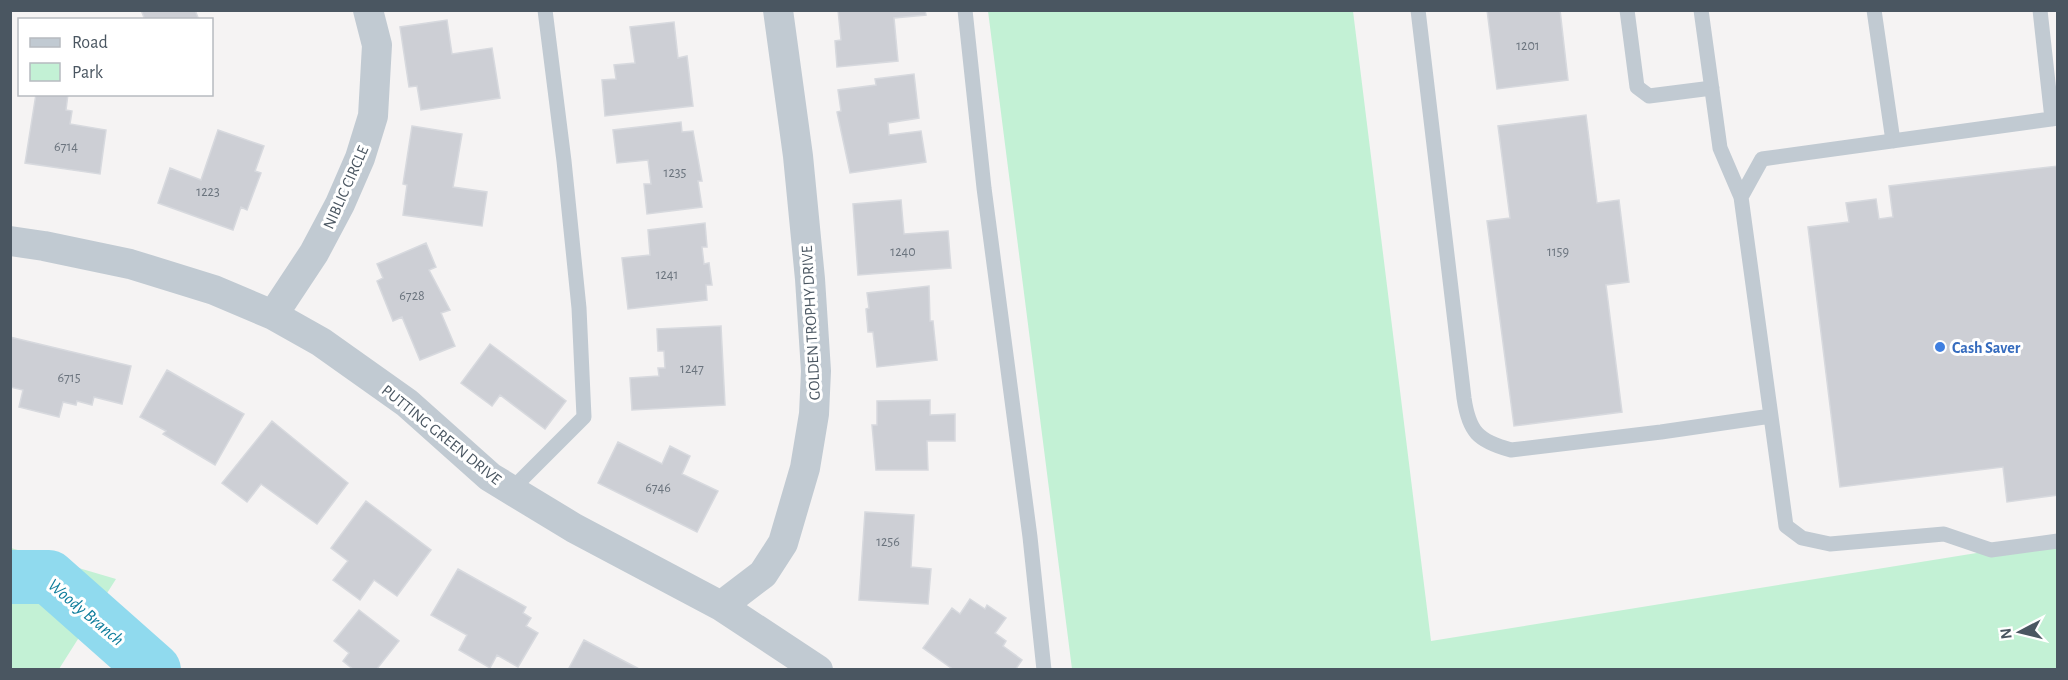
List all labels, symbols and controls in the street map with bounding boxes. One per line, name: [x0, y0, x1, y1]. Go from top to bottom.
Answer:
legend: [18, 18, 213, 96]
text: Road: [72, 34, 108, 52]
house number: 1201: [1516, 39, 1540, 53]
text: Park: [72, 64, 104, 82]
house number: 6714: [54, 140, 78, 154]
street label: NIBLIC CIRCLE: [320, 143, 372, 232]
house number: 1235: [664, 166, 687, 180]
house number: 1223: [196, 185, 220, 199]
street label: GOLDEN TROPHY DRIVE: [799, 245, 823, 401]
house number: 1240: [890, 245, 916, 259]
house number: 1159: [1547, 245, 1569, 259]
house number: 1241: [656, 268, 678, 282]
house number: 6728: [399, 289, 425, 303]
marker: Cash Saver: [1933, 340, 1947, 354]
place label: Cash Saver: [1952, 340, 2021, 356]
house number: 1247: [680, 362, 704, 376]
house number: 6715: [57, 371, 81, 385]
street label: PUTTING GREEN DRIVE: [379, 382, 504, 488]
house number: 6746: [645, 481, 671, 495]
house number: 1256: [876, 535, 900, 549]
water label: Woody Branch: [44, 576, 127, 649]
north arrow: [1990, 602, 2050, 662]
text: N: [1997, 627, 2015, 640]

